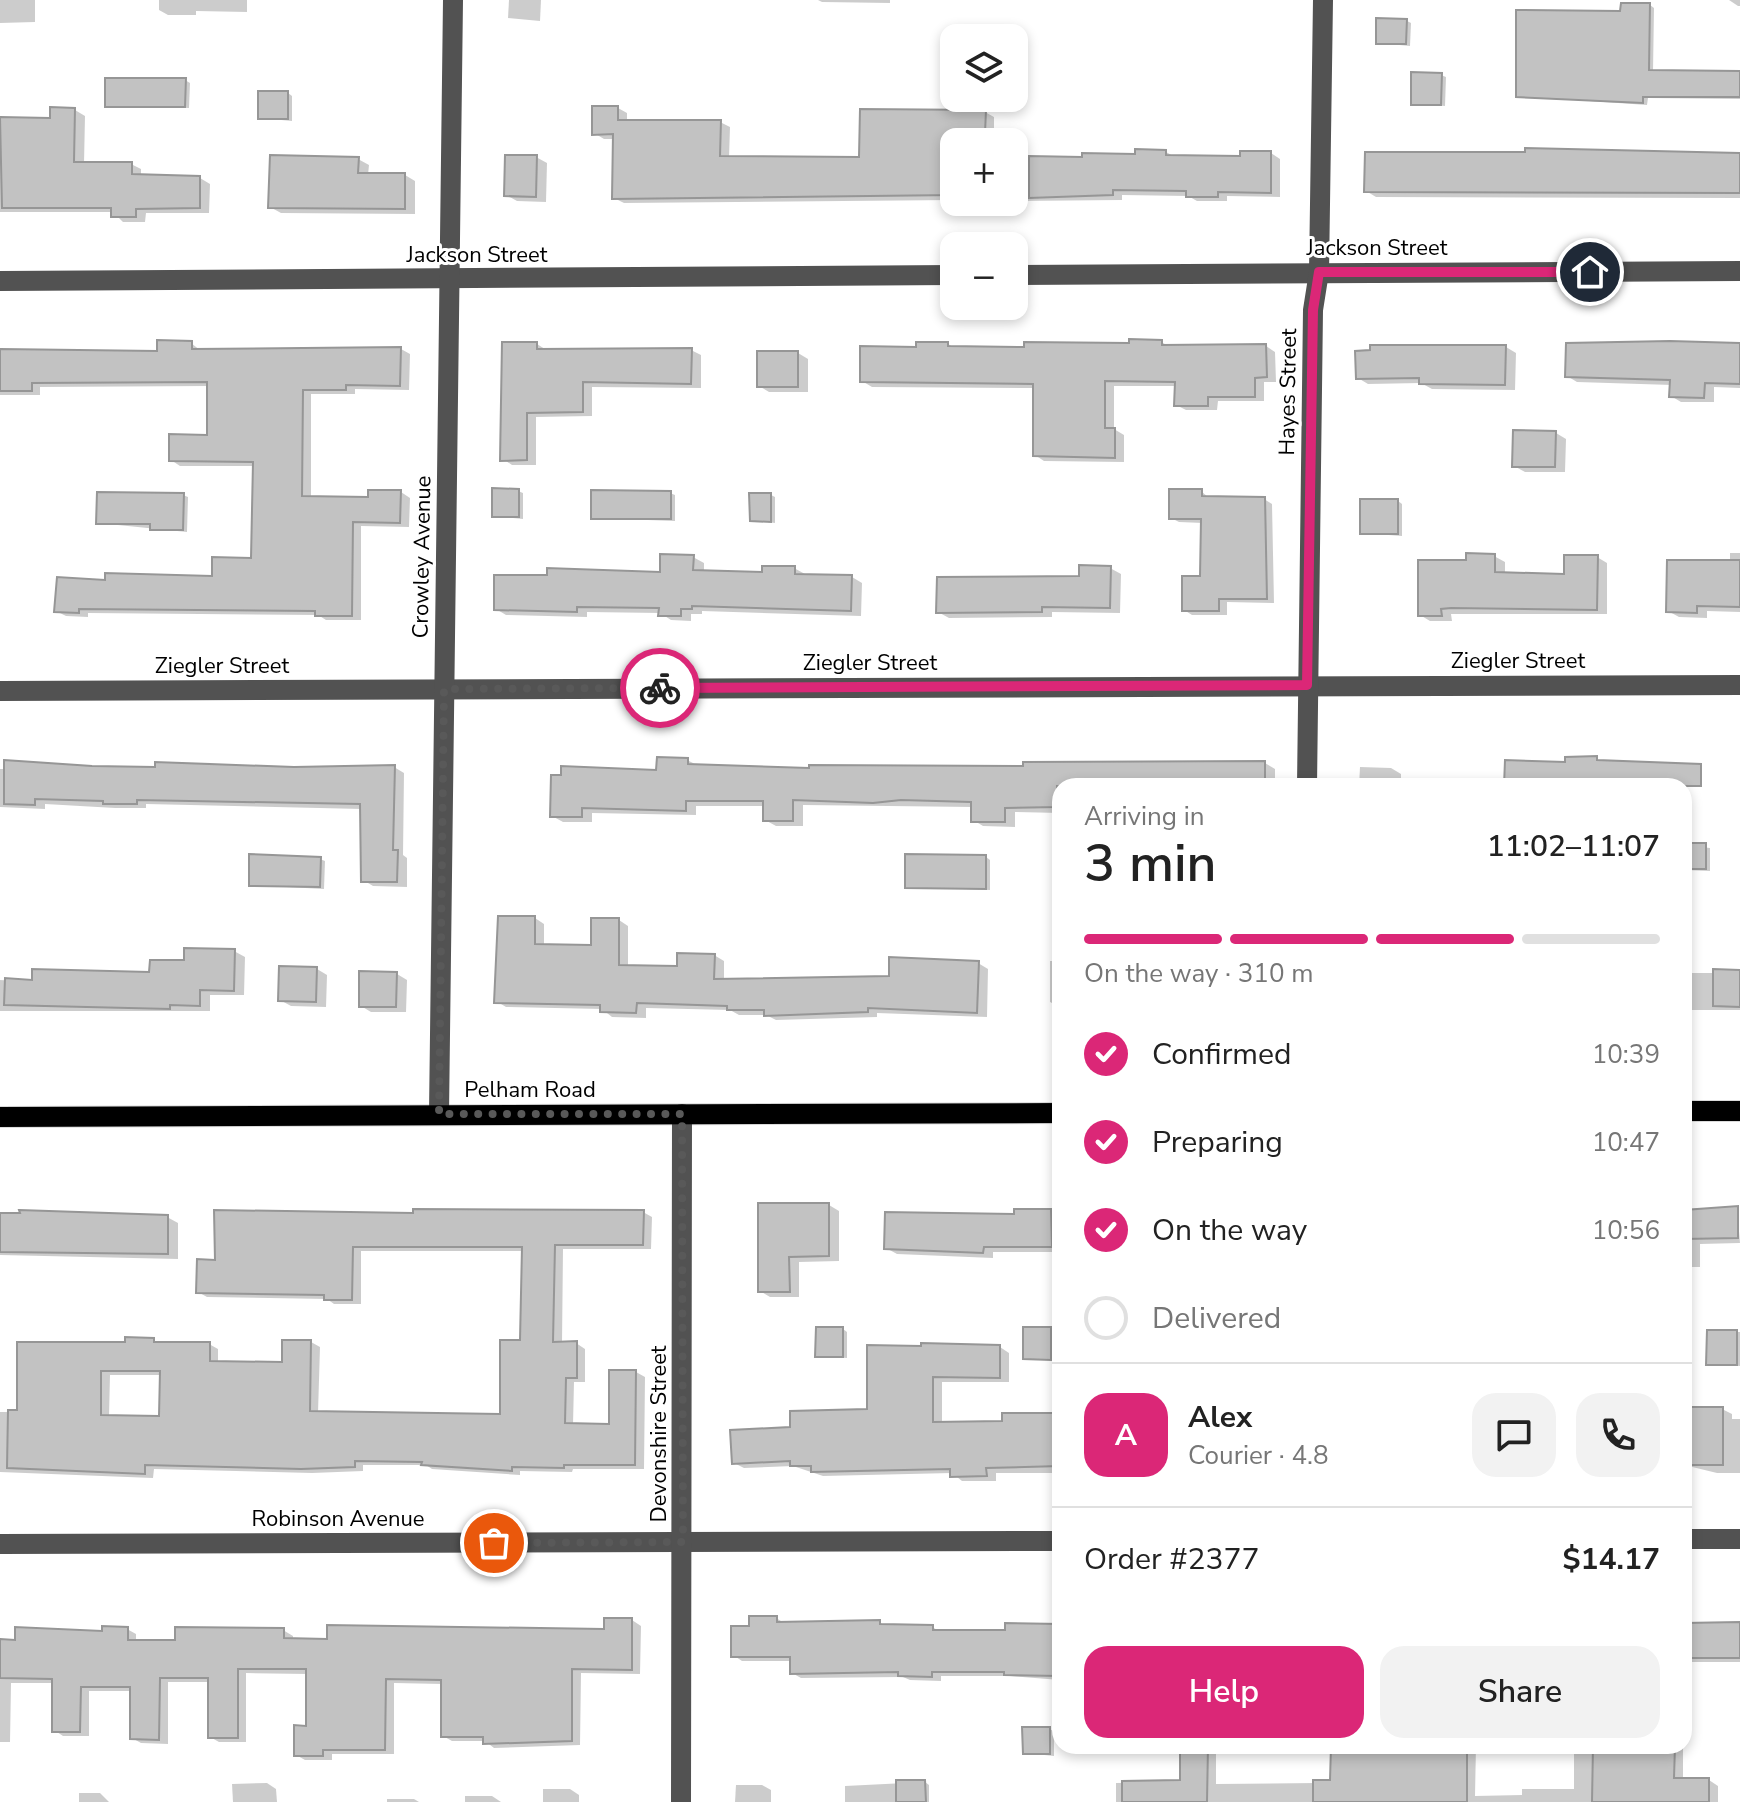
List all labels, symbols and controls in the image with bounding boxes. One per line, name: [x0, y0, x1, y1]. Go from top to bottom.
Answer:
map controls: [940, 24, 1028, 320]
button: layers: [940, 24, 1028, 112]
button: +: [940, 128, 1028, 216]
button: −: [940, 232, 1028, 320]
street label: Jackson Street: [1306, 233, 1448, 263]
pin: [1556, 238, 1624, 306]
street label: Jackson Street: [406, 240, 548, 270]
icon: home: [1568, 250, 1612, 294]
street label: Hayes Street: [1272, 328, 1304, 456]
street label: Crowley Avenue: [406, 475, 438, 639]
street label: Ziegler Street: [1451, 646, 1585, 676]
courier: [620, 648, 700, 728]
street label: Ziegler Street: [803, 648, 937, 678]
street label: Ziegler Street: [155, 651, 289, 681]
icon: bike: [638, 666, 682, 710]
text: Arriving in: [1084, 799, 1205, 834]
text: 11:02–11:07: [1487, 826, 1660, 867]
text: 3 min: [1084, 828, 1217, 899]
text: On the way · 310 m: [1084, 956, 1313, 991]
icon: check: [1084, 1032, 1128, 1076]
text: Confirmed: [1152, 1034, 1292, 1075]
text: 10:39: [1592, 1037, 1660, 1072]
street label: Pelham Road: [464, 1075, 596, 1105]
icon: check: [1084, 1120, 1128, 1164]
text: Preparing: [1152, 1122, 1283, 1163]
text: 10:47: [1592, 1125, 1660, 1160]
icon: check: [1084, 1208, 1128, 1252]
text: On the way: [1152, 1210, 1307, 1251]
text: 10:56: [1592, 1213, 1660, 1248]
text: Delivered: [1152, 1298, 1281, 1339]
street label: Devonshire Street: [644, 1345, 674, 1523]
button: chat: [1472, 1393, 1556, 1477]
button: phone: [1576, 1393, 1660, 1477]
text: Alex: [1188, 1397, 1252, 1438]
text: A: [1115, 1415, 1137, 1456]
text: Courier · 4.8: [1188, 1438, 1329, 1473]
street label: Robinson Avenue: [252, 1504, 424, 1534]
pin: [460, 1509, 528, 1577]
icon: bag: [472, 1521, 516, 1565]
text: Order #2377: [1084, 1539, 1259, 1580]
text: $14.17: [1563, 1539, 1660, 1580]
button: Help: [1084, 1646, 1364, 1738]
button: Share: [1380, 1646, 1660, 1738]

